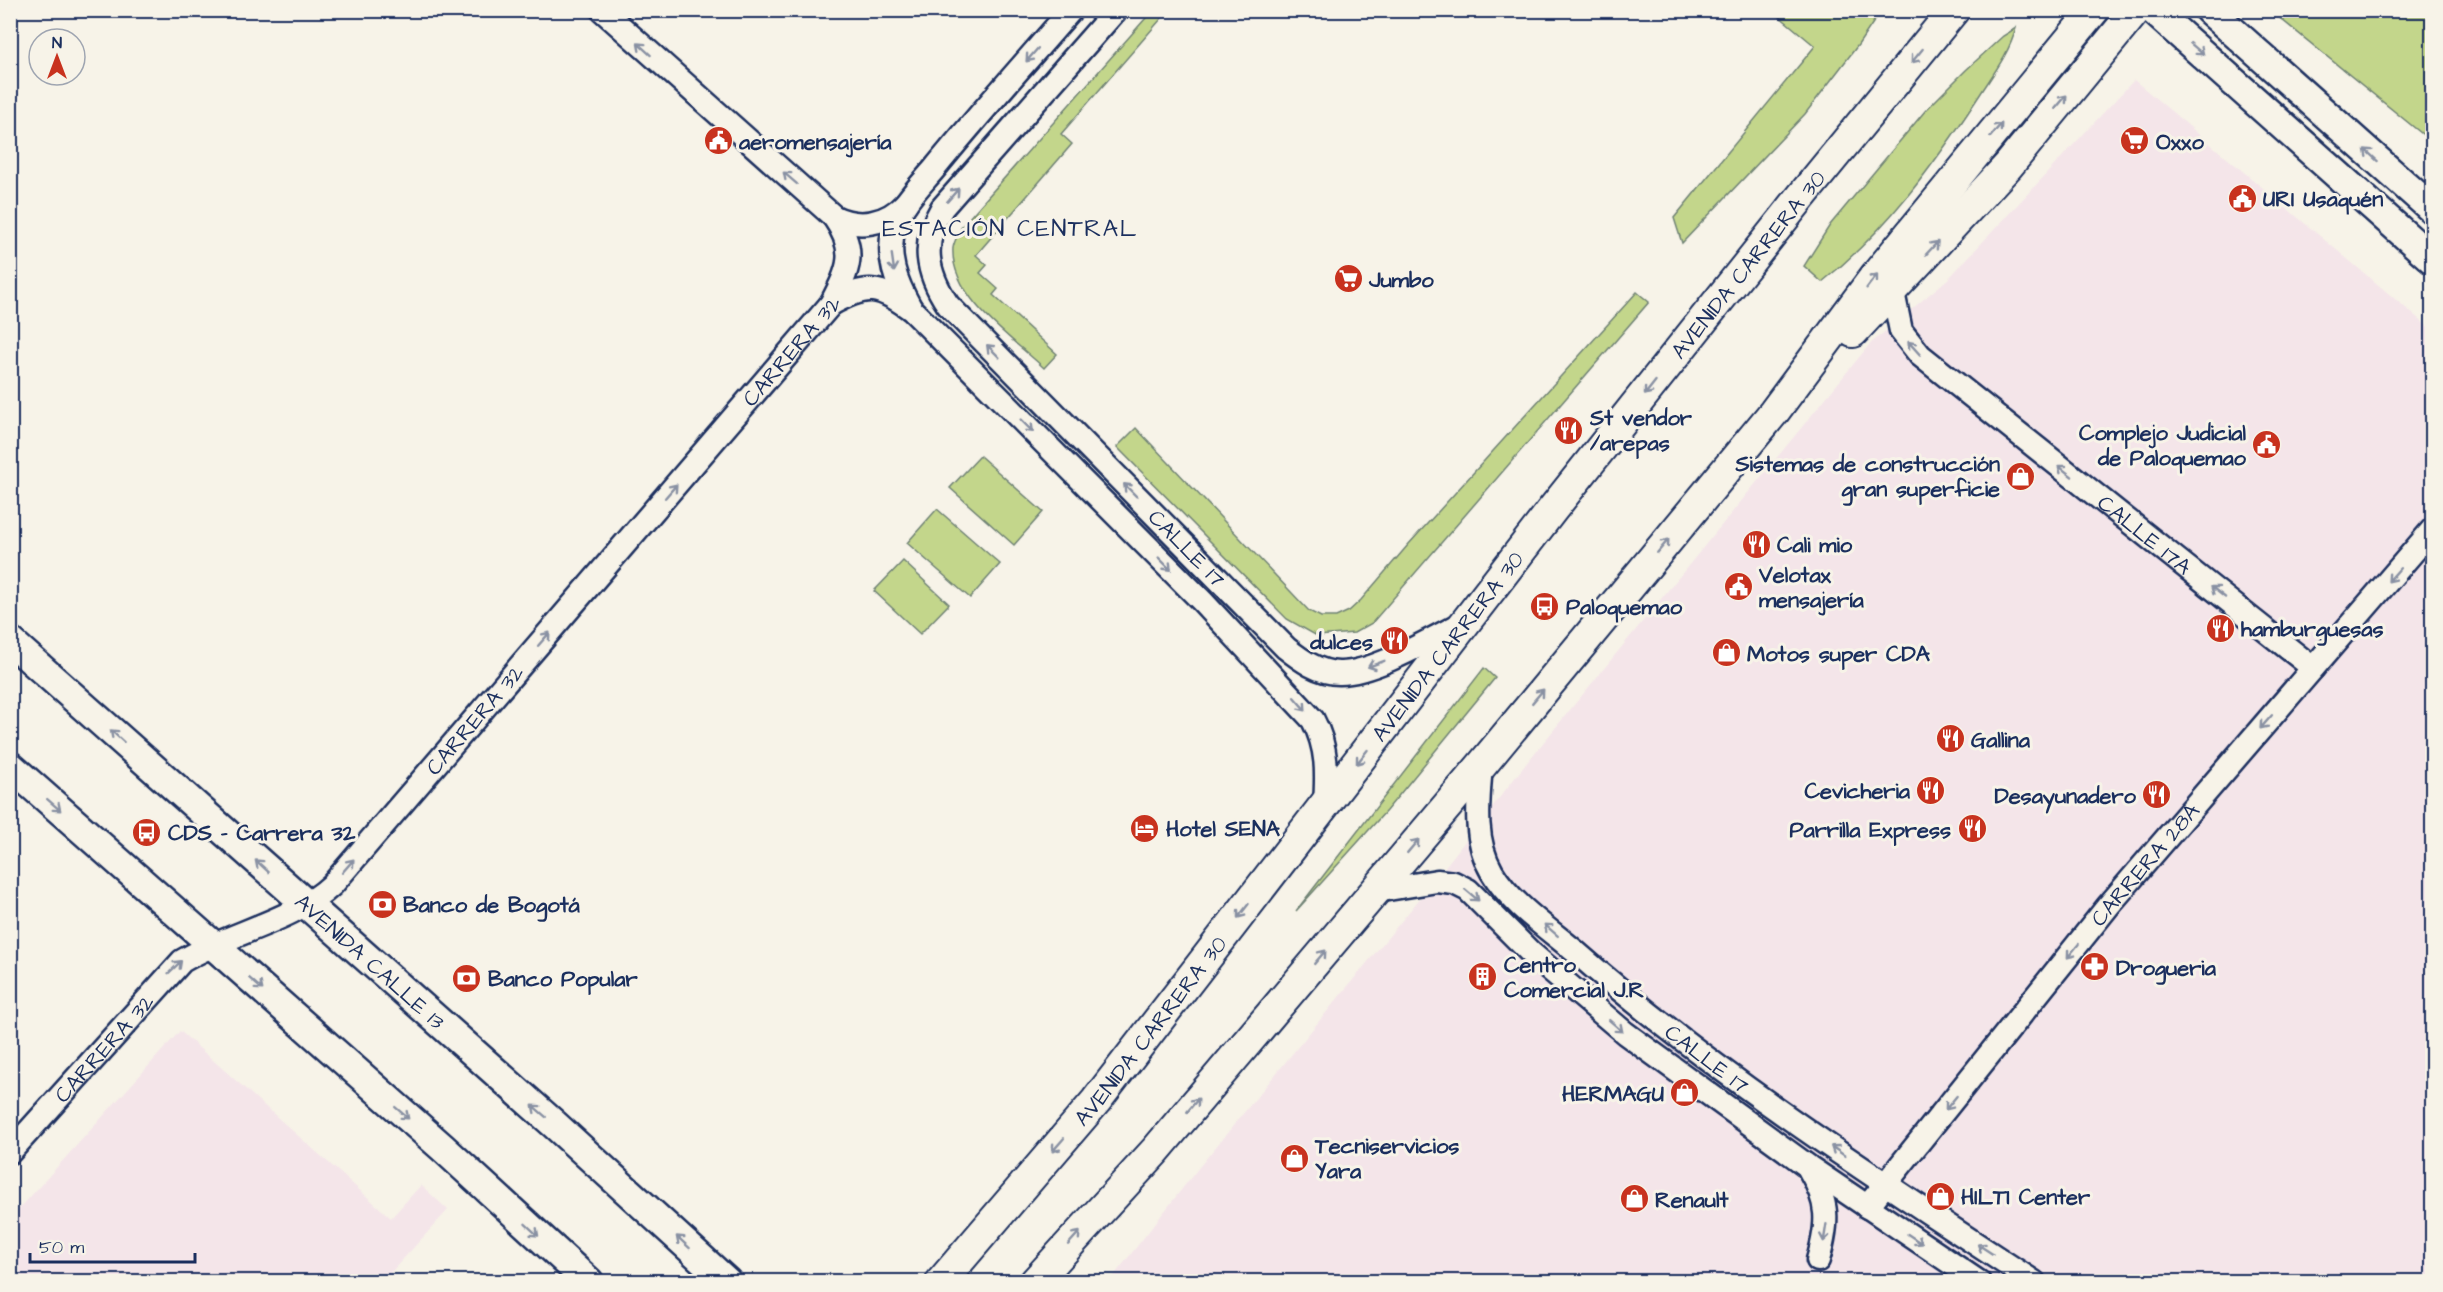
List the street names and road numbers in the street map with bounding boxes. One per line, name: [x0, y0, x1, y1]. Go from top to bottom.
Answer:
street label: AVENIDA CARRERA 30: [1664, 164, 1834, 366]
street label: CARRERA 32: [736, 291, 849, 414]
street label: CALLE 17A: [2090, 488, 2198, 582]
street label: CALLE 17: [1140, 503, 1232, 595]
street label: AVENIDA CARRERA 30: [1365, 545, 1532, 749]
street label: CARRERA 32: [419, 658, 532, 782]
street label: CARRERA 28A: [2084, 797, 2207, 933]
street label: AVENIDA CALLE 13: [288, 887, 451, 1037]
street label: AVENIDA CARRERA 30: [1067, 930, 1235, 1133]
street label: CARRERA 32: [48, 988, 162, 1110]
street label: CALLE 17: [1658, 1017, 1755, 1102]

